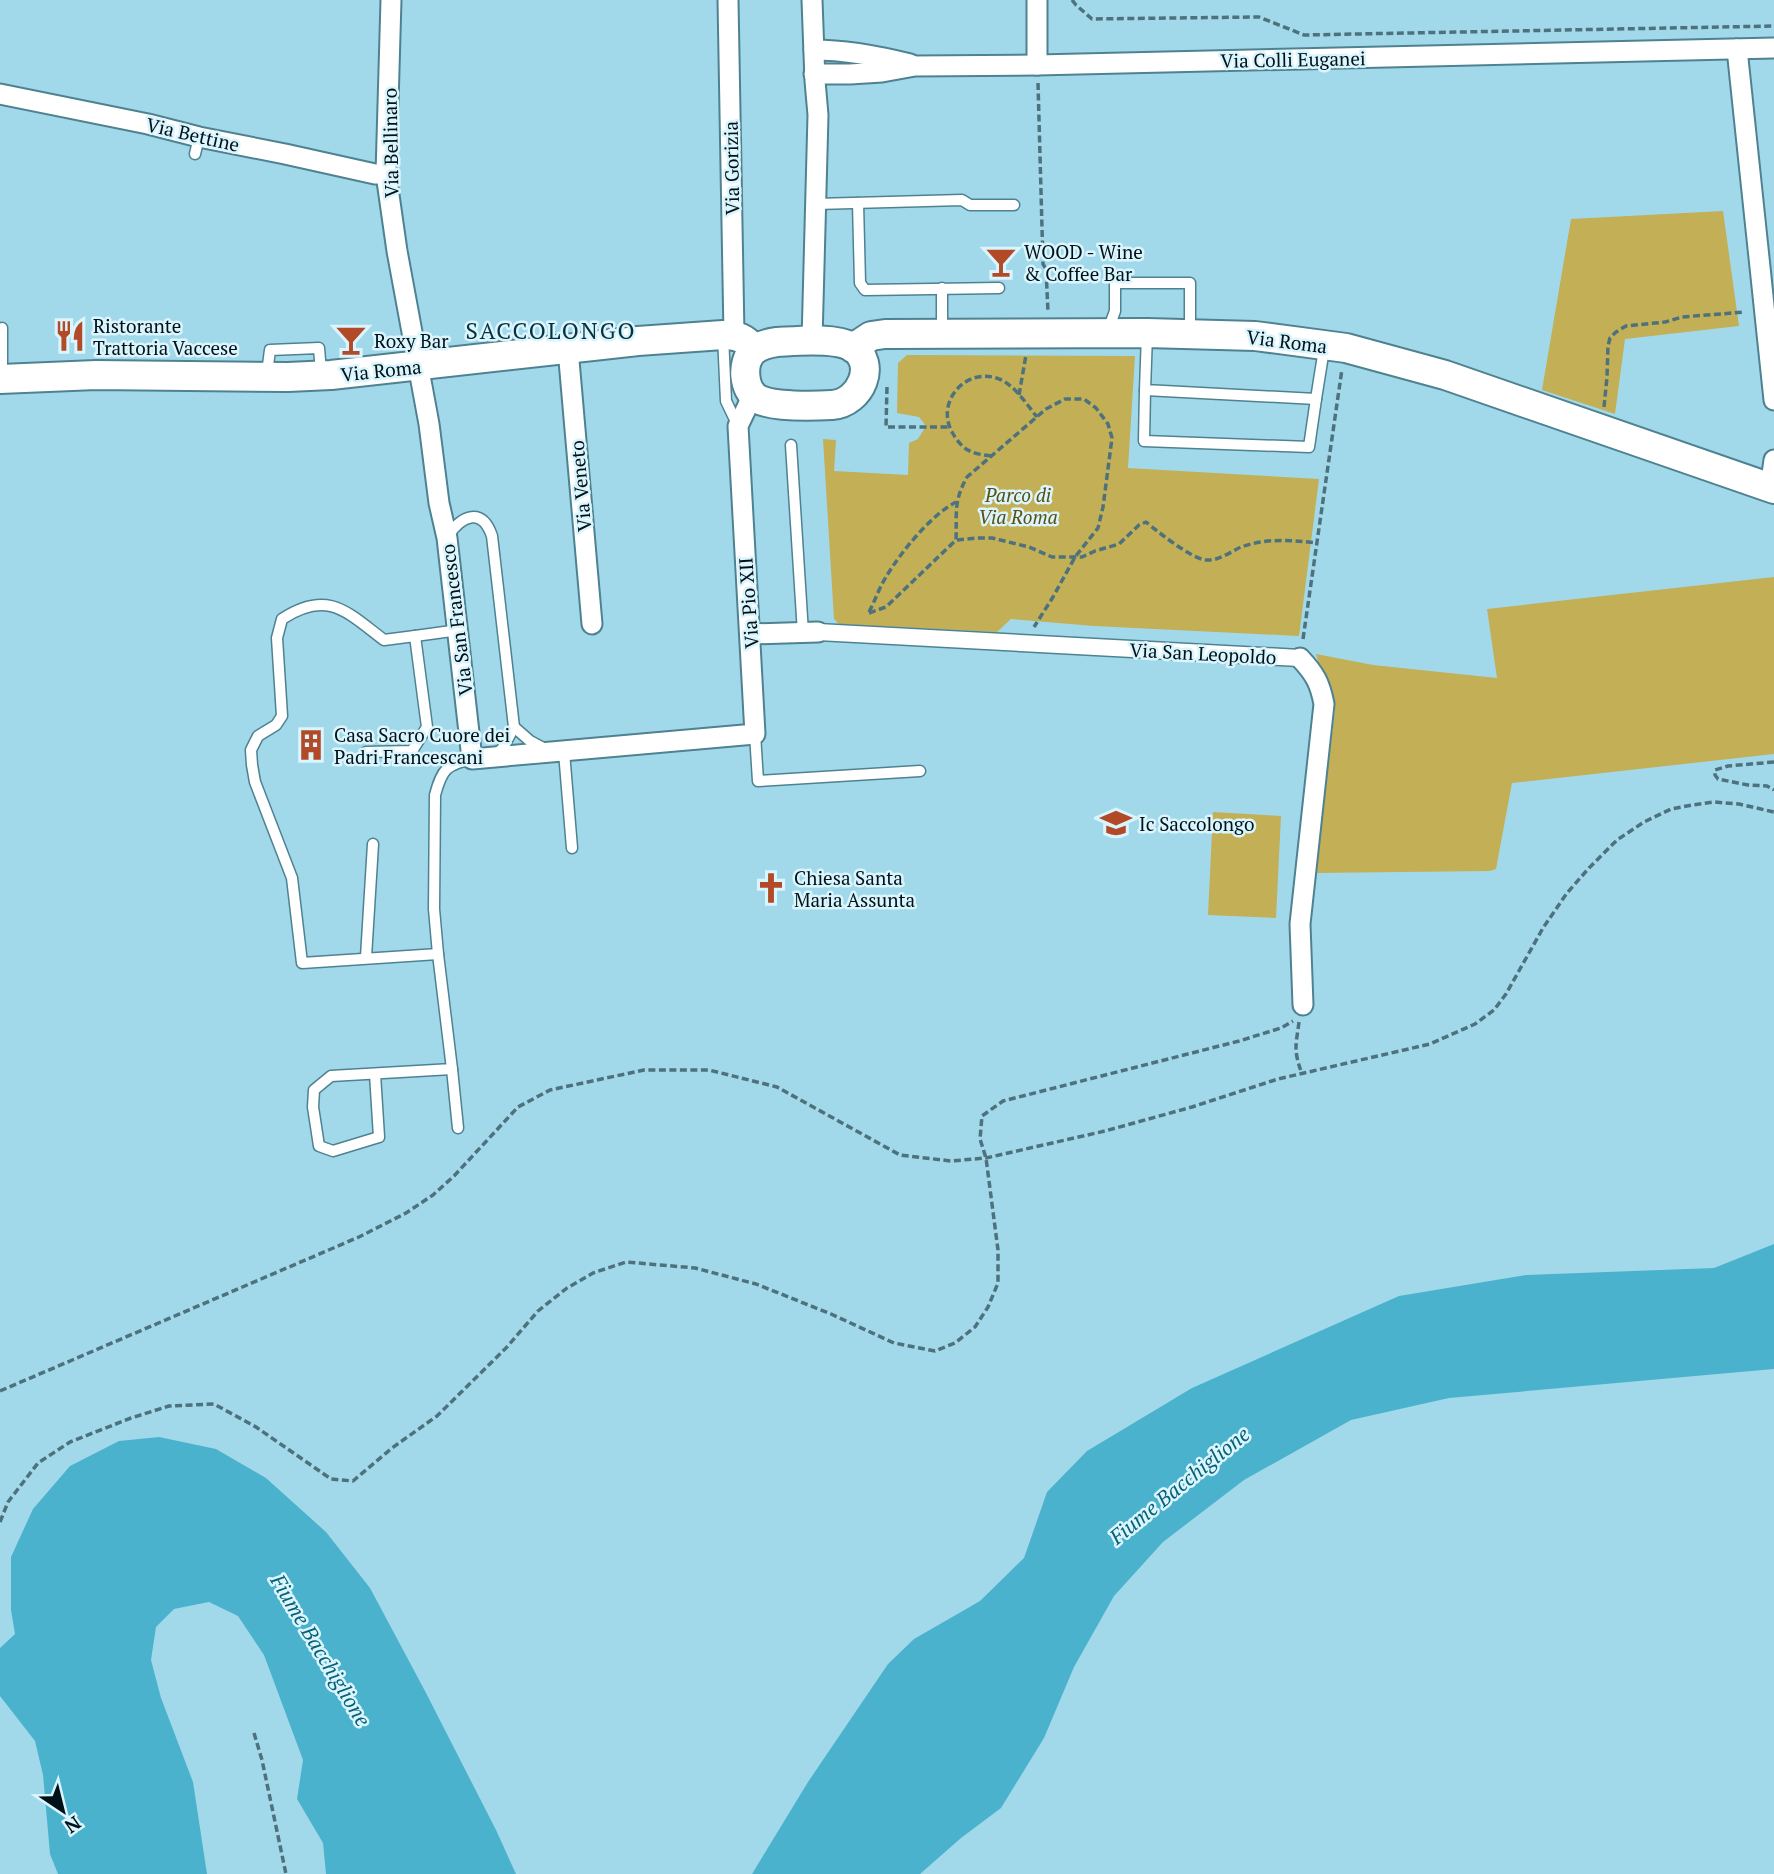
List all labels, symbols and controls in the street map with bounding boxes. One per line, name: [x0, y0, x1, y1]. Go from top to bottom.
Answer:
street label: Via Colli Euganei: [1220, 45, 1366, 73]
street label: Via Bellinaro: [377, 88, 403, 198]
street label: Via Bettine: [144, 111, 242, 157]
street label: Via Gorizia: [718, 120, 744, 215]
place label: WOOD - Wine & Coffee Bar: [1024, 239, 1143, 286]
bar icon: WOOD - Wine & Coffee Bar: [984, 245, 1018, 279]
place label: Ristorante Trattoria Vaccese: [93, 313, 238, 360]
district label: SACCOLONGO: [465, 315, 637, 346]
restaurant icon: Ristorante Trattoria Vaccese: [53, 319, 87, 353]
bar icon: Roxy Bar: [334, 323, 368, 357]
street label: Via Roma: [1245, 324, 1329, 358]
place label: Roxy Bar: [374, 328, 449, 353]
street label: Via Roma: [339, 353, 423, 387]
street label: Via Veneto: [564, 439, 596, 533]
park label: Parco di Via Roma: [978, 482, 1058, 529]
street label: Via San Francesco: [434, 543, 478, 697]
street label: Via Pio XII: [732, 557, 764, 649]
street label: Via San Leopoldo: [1129, 637, 1277, 669]
place label: Casa Sacro Cuore dei Padri Francescani: [334, 722, 510, 769]
building icon: Casa Sacro Cuore dei Padri Francescani: [294, 728, 328, 762]
school or university icon: Ic Saccolongo: [1099, 806, 1133, 840]
place label: Ic Saccolongo: [1139, 811, 1254, 836]
place label: Chiesa Santa Maria Assunta: [794, 865, 916, 912]
church icon: Chiesa Santa Maria Assunta: [754, 871, 788, 905]
water label: Fiume Bacchiglione: [1102, 1419, 1255, 1551]
water label: Fiume Bacchiglione: [264, 1568, 378, 1732]
north arrow: [28, 1776, 98, 1846]
text: N: [59, 1811, 86, 1840]

